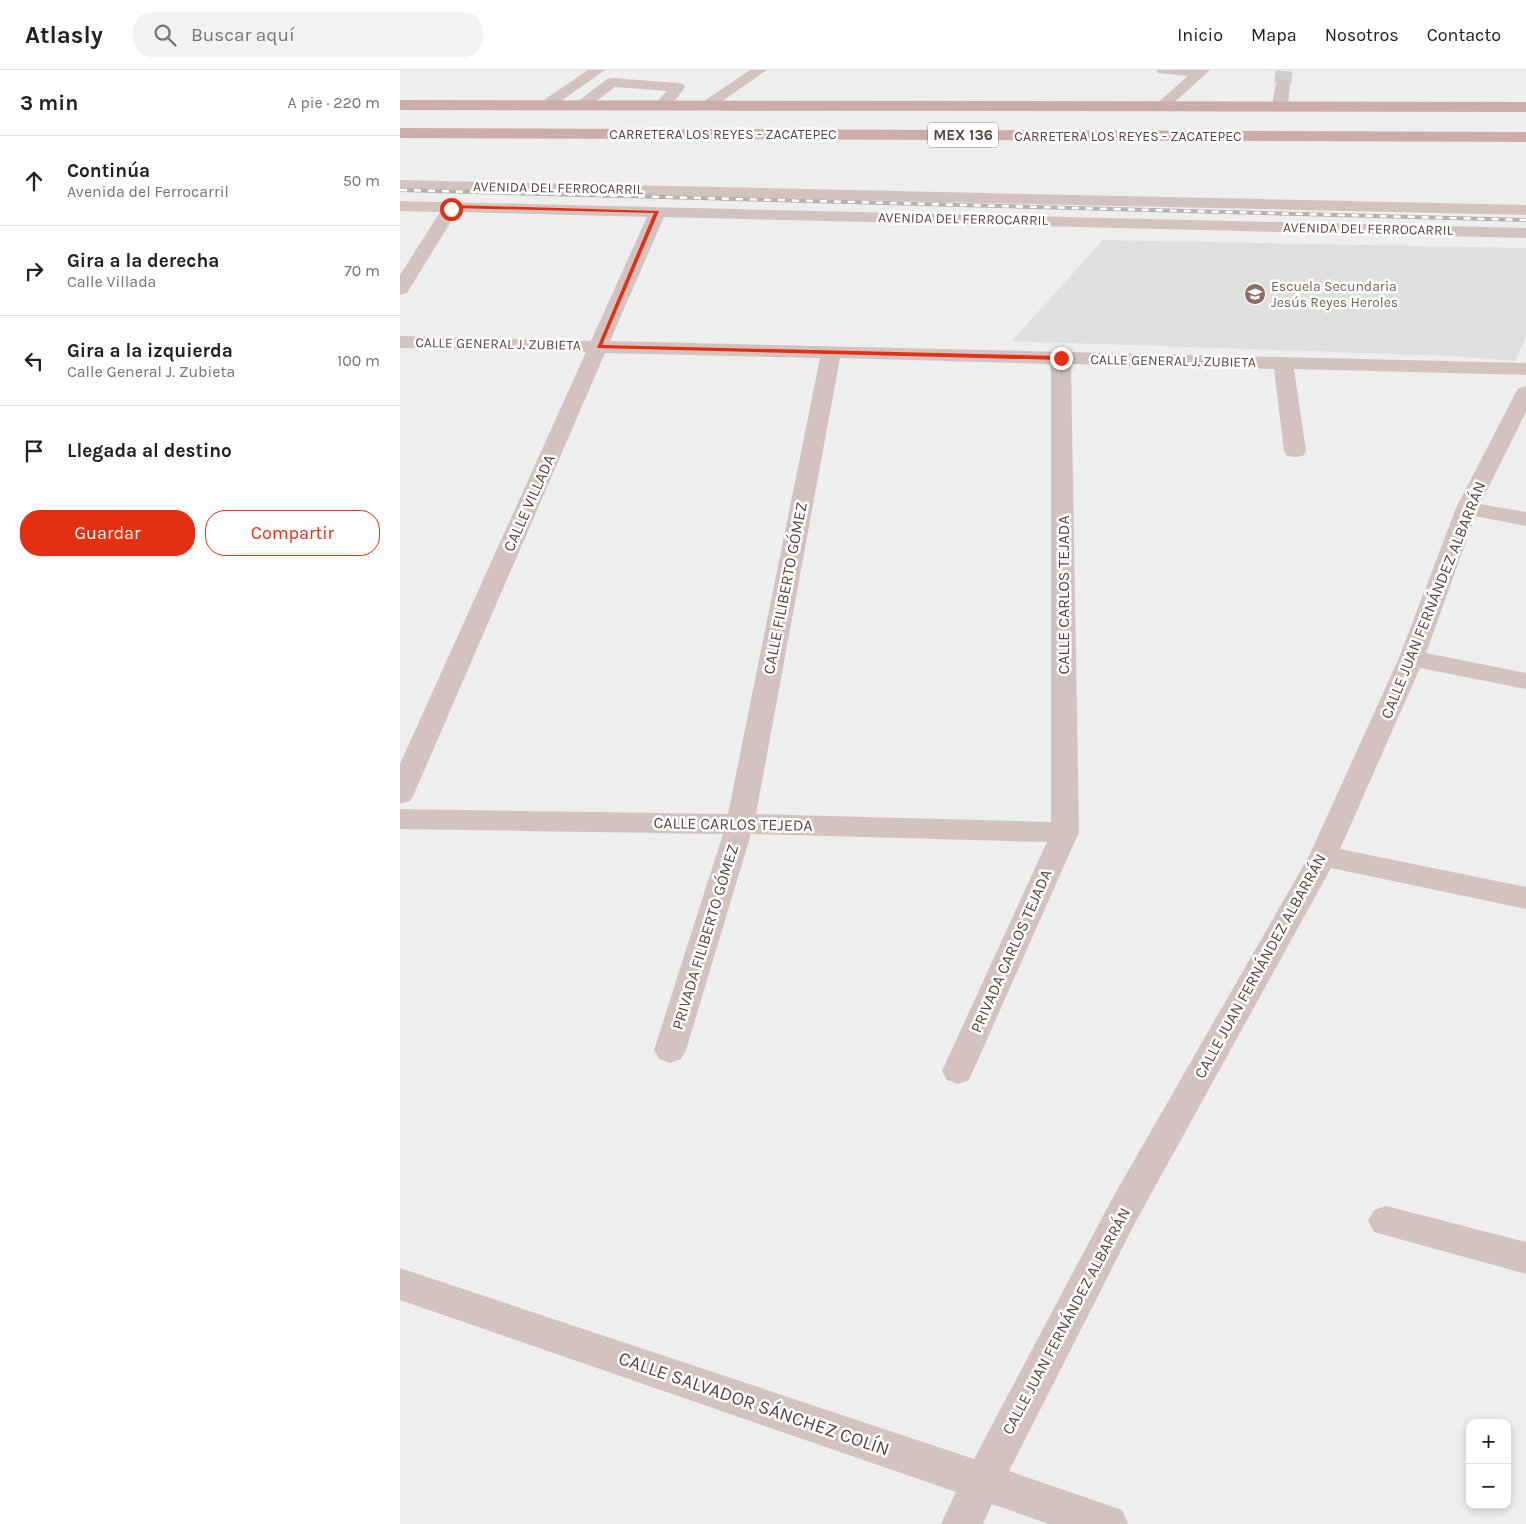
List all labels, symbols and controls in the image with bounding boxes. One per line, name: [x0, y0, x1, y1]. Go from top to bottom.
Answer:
search box: [133, 12, 483, 57]
text: Atlasly: [25, 21, 103, 49]
icon: search: [151, 21, 179, 49]
text: Buscar aquí: [191, 24, 295, 46]
text: Inicio: [1177, 24, 1223, 46]
text: Mapa: [1251, 24, 1297, 46]
text: Nosotros: [1325, 24, 1399, 46]
text: Contacto: [1427, 24, 1501, 46]
text: 3 min: [20, 91, 78, 115]
text: A pie · 220 m: [287, 93, 380, 112]
road number: MEX 136: [928, 122, 998, 148]
street label: CARRETERA LOS REYES - ZACATEPEC: [609, 126, 837, 143]
street label: CARRETERA LOS REYES - ZACATEPEC: [1014, 128, 1242, 145]
text: Continúa: [67, 160, 150, 182]
icon: ahead: [20, 167, 48, 195]
text: 50 m: [343, 171, 380, 190]
street label: AVENIDA DEL FERROCARRIL: [473, 178, 644, 198]
text: Avenida del Ferrocarril: [67, 182, 229, 201]
route start: [440, 198, 463, 221]
street label: AVENIDA DEL FERROCARRIL: [878, 209, 1049, 229]
street label: AVENIDA DEL FERROCARRIL: [1283, 219, 1454, 239]
text: Gira a la derecha: [67, 250, 219, 272]
icon: right: [20, 257, 48, 285]
text: 70 m: [344, 261, 380, 280]
text: Calle Villada: [67, 272, 156, 291]
place label: Escuela Secundaria Jesús Reyes Heroles: [1271, 278, 1398, 311]
school or university icon: Escuela Secundaria Jesús Reyes Heroles: [1243, 282, 1267, 306]
street label: CALLE GENERAL J. ZUBIETA: [415, 334, 581, 354]
text: Gira a la izquierda: [67, 340, 233, 362]
icon: left: [20, 347, 48, 375]
route end: [1050, 347, 1073, 370]
text: 100 m: [337, 351, 380, 370]
street label: CALLE GENERAL J. ZUBIETA: [1090, 351, 1256, 371]
text: Calle General J. Zubieta: [67, 362, 235, 381]
icon: arrive: [20, 437, 48, 465]
text: Llegada al destino: [67, 440, 232, 462]
street label: CALLE VILLADA: [499, 452, 559, 554]
street label: CALLE JUAN FERNÁNDEZ ALBARRÁN: [1377, 479, 1489, 721]
street label: CALLE FILIBERTO GÓMEZ: [759, 500, 811, 676]
button: Guardar: [20, 510, 195, 556]
button: Compartir: [205, 510, 380, 556]
street label: CALLE CARLOS TEJADA: [1054, 515, 1073, 675]
street label: CALLE CARLOS TEJEDA: [653, 813, 813, 835]
street label: PRIVADA FILIBERTO GÓMEZ: [668, 842, 742, 1032]
street label: CALLE JUAN FERNÁNDEZ ALBARRÁN: [1190, 850, 1330, 1082]
street label: PRIVADA CARLOS TEJADA: [966, 866, 1056, 1036]
street label: CALLE JUAN FERNÁNDEZ ALBARRÁN: [998, 1204, 1134, 1438]
street label: CALLE SALVADOR SÁNCHEZ COLÍN: [616, 1346, 893, 1461]
map controls: [1466, 1419, 1511, 1509]
button: +: [1466, 1419, 1511, 1464]
button: −: [1466, 1464, 1511, 1509]

